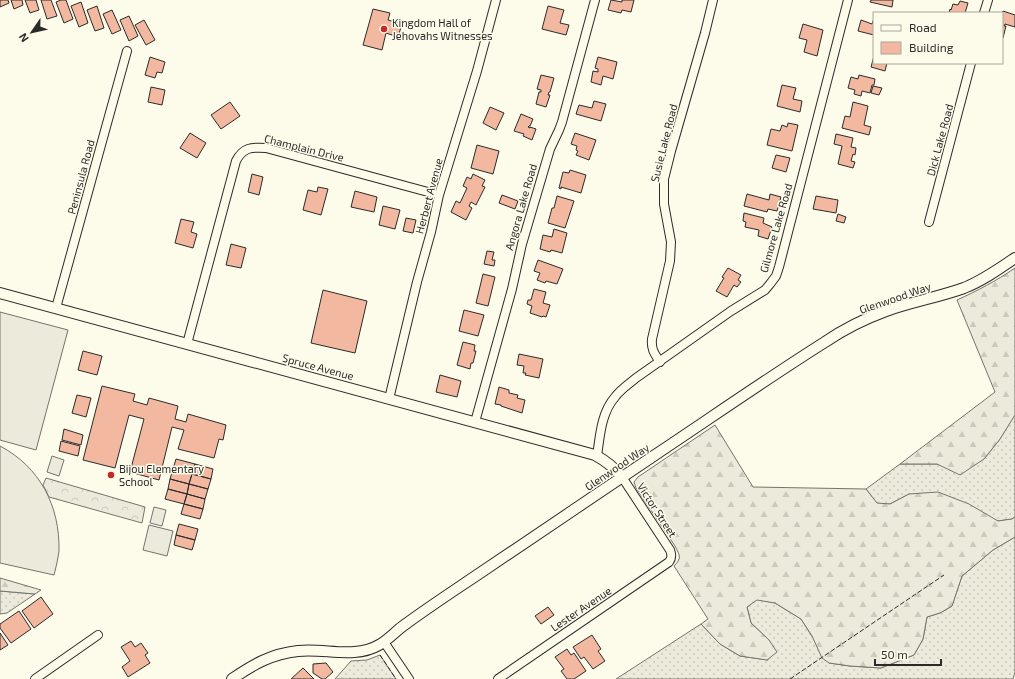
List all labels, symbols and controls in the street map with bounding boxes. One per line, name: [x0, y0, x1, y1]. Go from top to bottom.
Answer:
north arrow: [12, 12, 52, 52]
legend: [873, 12, 1003, 64]
place label: Kingdom Hall of Jehovahs Witnesses: [392, 16, 493, 42]
text: Road: [909, 20, 937, 34]
marker: Kingdom Hall of Jehovahs Witnesses: [379, 24, 389, 34]
text: N: [16, 31, 31, 45]
text: Building: [909, 40, 954, 54]
street label: Dick Lake Road: [924, 102, 955, 177]
street label: Susie Lake Road: [648, 103, 679, 183]
street label: Champlain Drive: [263, 131, 345, 164]
street label: Peninsula Road: [64, 138, 97, 216]
street label: Herbert Avenue: [412, 157, 445, 235]
street label: Angora Lake Road: [502, 162, 539, 252]
street label: Gilmore Lake Road: [757, 182, 794, 274]
street label: Glenwood Way: [857, 279, 932, 316]
street label: Spruce Avenue: [281, 351, 355, 382]
street label: Glenwood Way: [582, 440, 651, 493]
place label: Bijou Elementary School: [119, 462, 204, 488]
marker: Bijou Elementary School: [106, 470, 116, 480]
street label: Victor Street: [635, 480, 680, 539]
street label: Lester Avenue: [548, 583, 614, 634]
scale bar: [875, 641, 941, 667]
text: 50 m: [881, 647, 908, 661]

